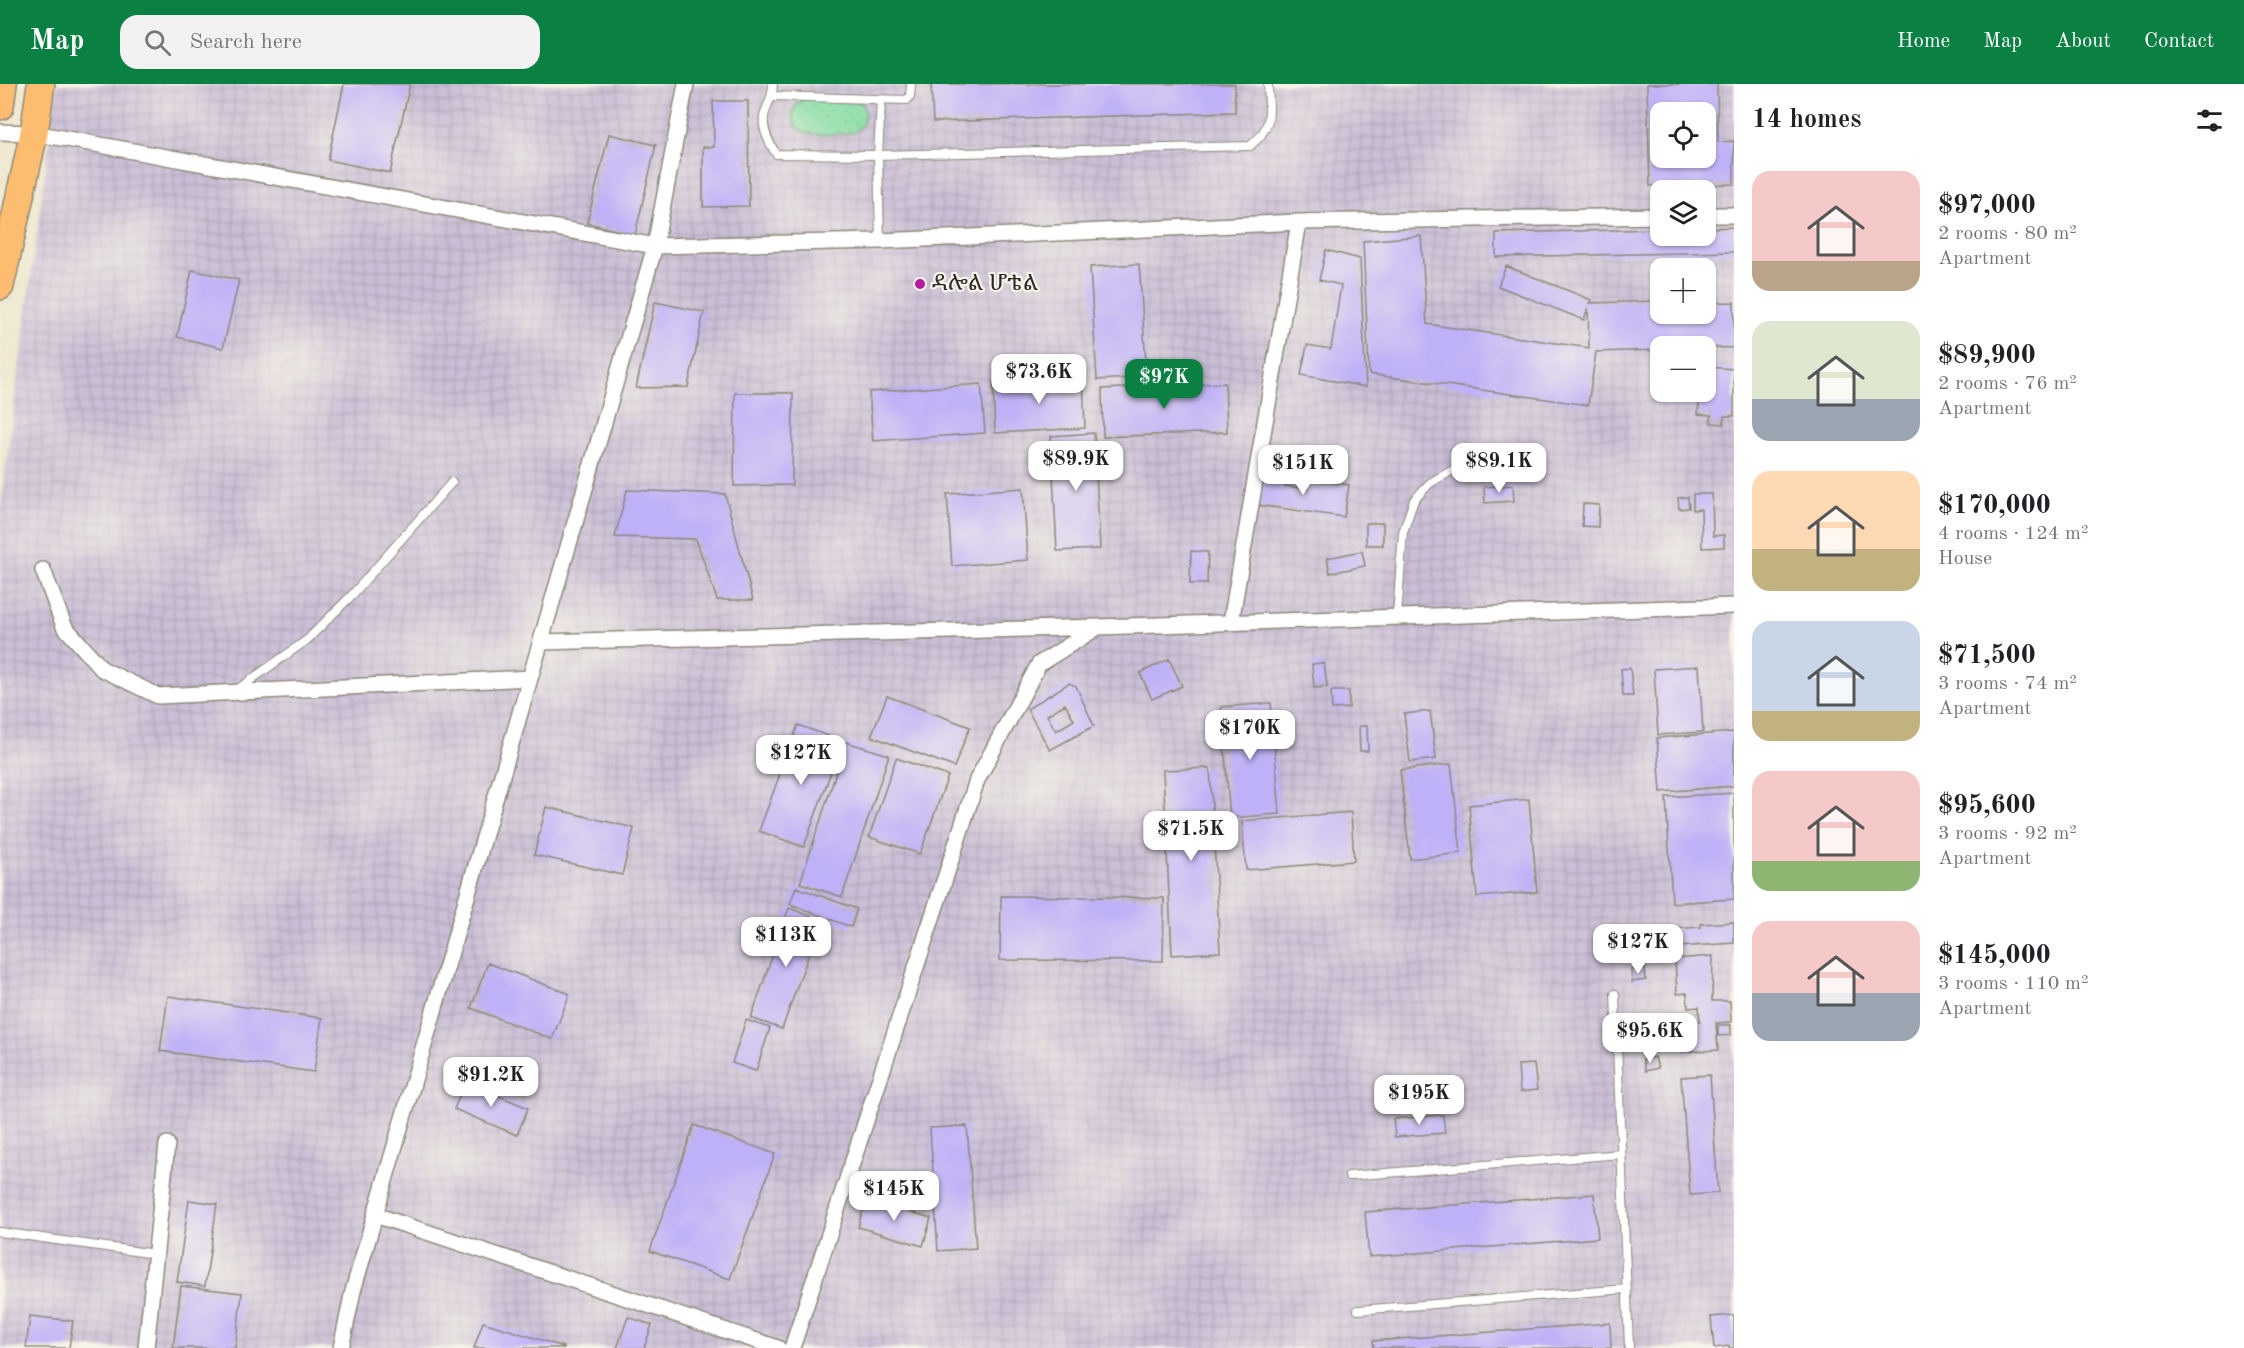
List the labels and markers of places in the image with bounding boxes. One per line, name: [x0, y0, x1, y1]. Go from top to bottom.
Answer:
place label: ዳሎል ሆቴል: [932, 273, 1038, 295]
marker: ዳሎል ሆቴል: [913, 277, 927, 291]
pin: $73.6K: [990, 354, 1088, 405]
pin: $97K: [1128, 359, 1200, 410]
pin: $89.9K: [1027, 441, 1125, 492]
pin: $89.1K: [1450, 443, 1548, 494]
pin: $151K: [1261, 445, 1345, 496]
pin: $170K: [1208, 710, 1292, 761]
pin: $127K: [759, 735, 843, 786]
pin: $71.5K: [1142, 811, 1240, 862]
pin: $113K: [744, 917, 828, 968]
pin: $127K: [1596, 924, 1680, 975]
pin: $95.6K: [1601, 1013, 1699, 1064]
pin: $91.2K: [442, 1057, 540, 1108]
pin: $195K: [1377, 1075, 1461, 1126]
pin: $145K: [852, 1171, 936, 1222]

